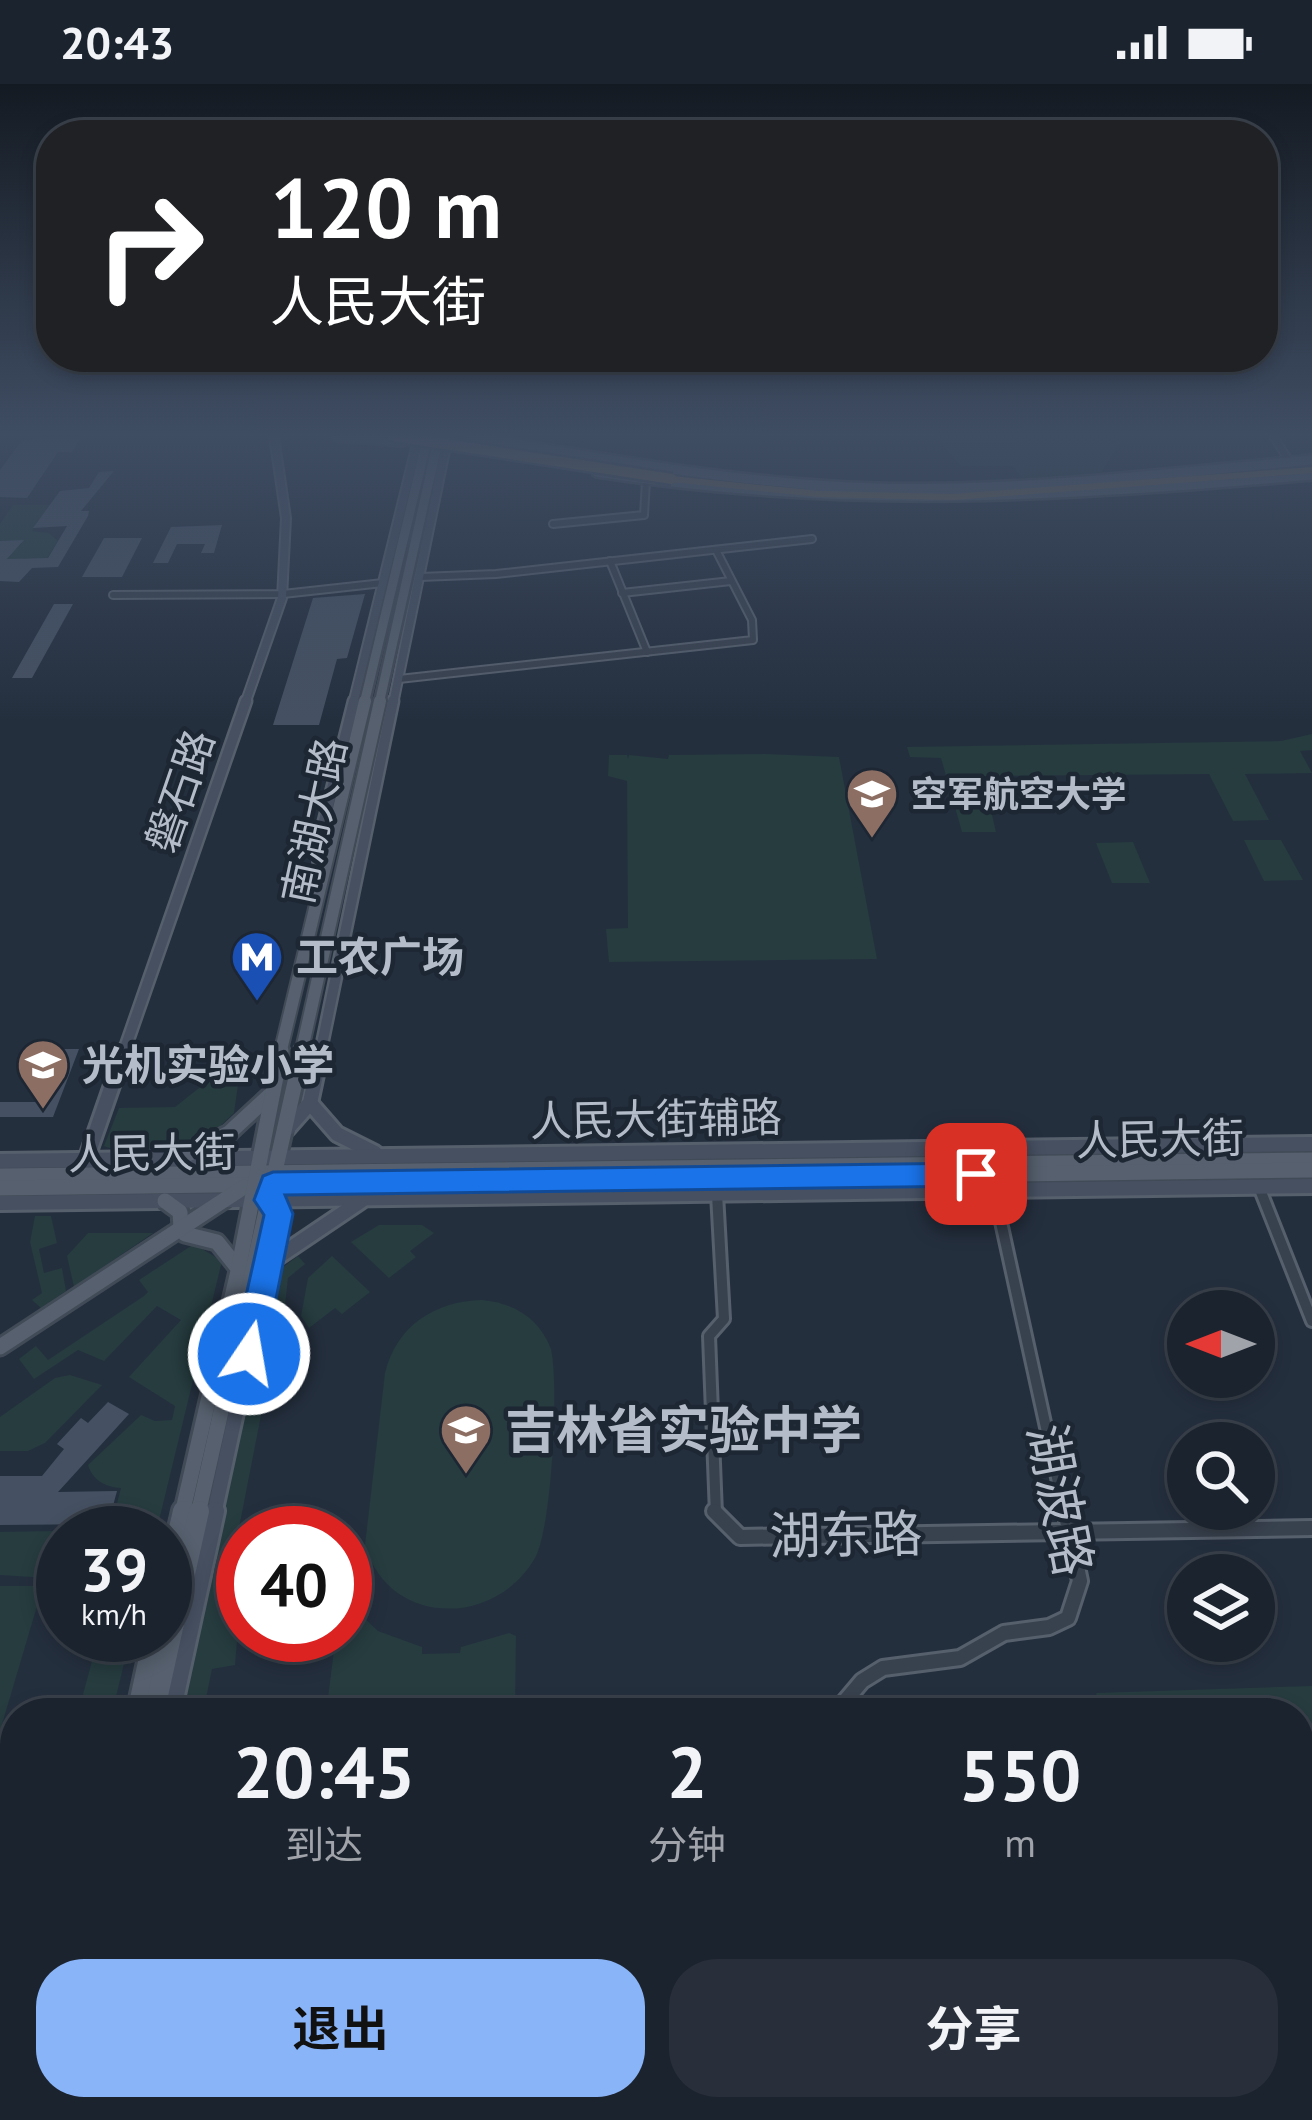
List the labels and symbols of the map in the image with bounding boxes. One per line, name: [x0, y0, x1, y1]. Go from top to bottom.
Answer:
street label: 磐石路: [133, 722, 226, 859]
street label: 南湖大路: [269, 733, 358, 909]
school or university icon: 空军航空大学: [844, 766, 900, 840]
place label: 空军航空大学: [911, 770, 1127, 817]
metro station icon: 工农广场: [229, 929, 285, 1003]
place label: 工农广场: [296, 929, 464, 984]
school or university icon: 光机实验小学: [15, 1037, 71, 1111]
place label: 光机实验小学: [82, 1037, 334, 1092]
street label: 人民大街辅路: [530, 1089, 782, 1148]
street label: 人民大街: [1076, 1110, 1244, 1167]
pin: [925, 1123, 1027, 1225]
street label: 人民大街: [68, 1124, 236, 1181]
north arrow: [1167, 1290, 1275, 1398]
position arrow: [186, 1291, 312, 1417]
place label: 吉林省实验中学: [505, 1396, 862, 1462]
school or university icon: 吉林省实验中学: [438, 1402, 494, 1476]
street label: 湖波路: [1014, 1418, 1108, 1581]
street label: 湖东路: [769, 1500, 923, 1568]
speed limit sign: 40: [216, 1506, 372, 1662]

